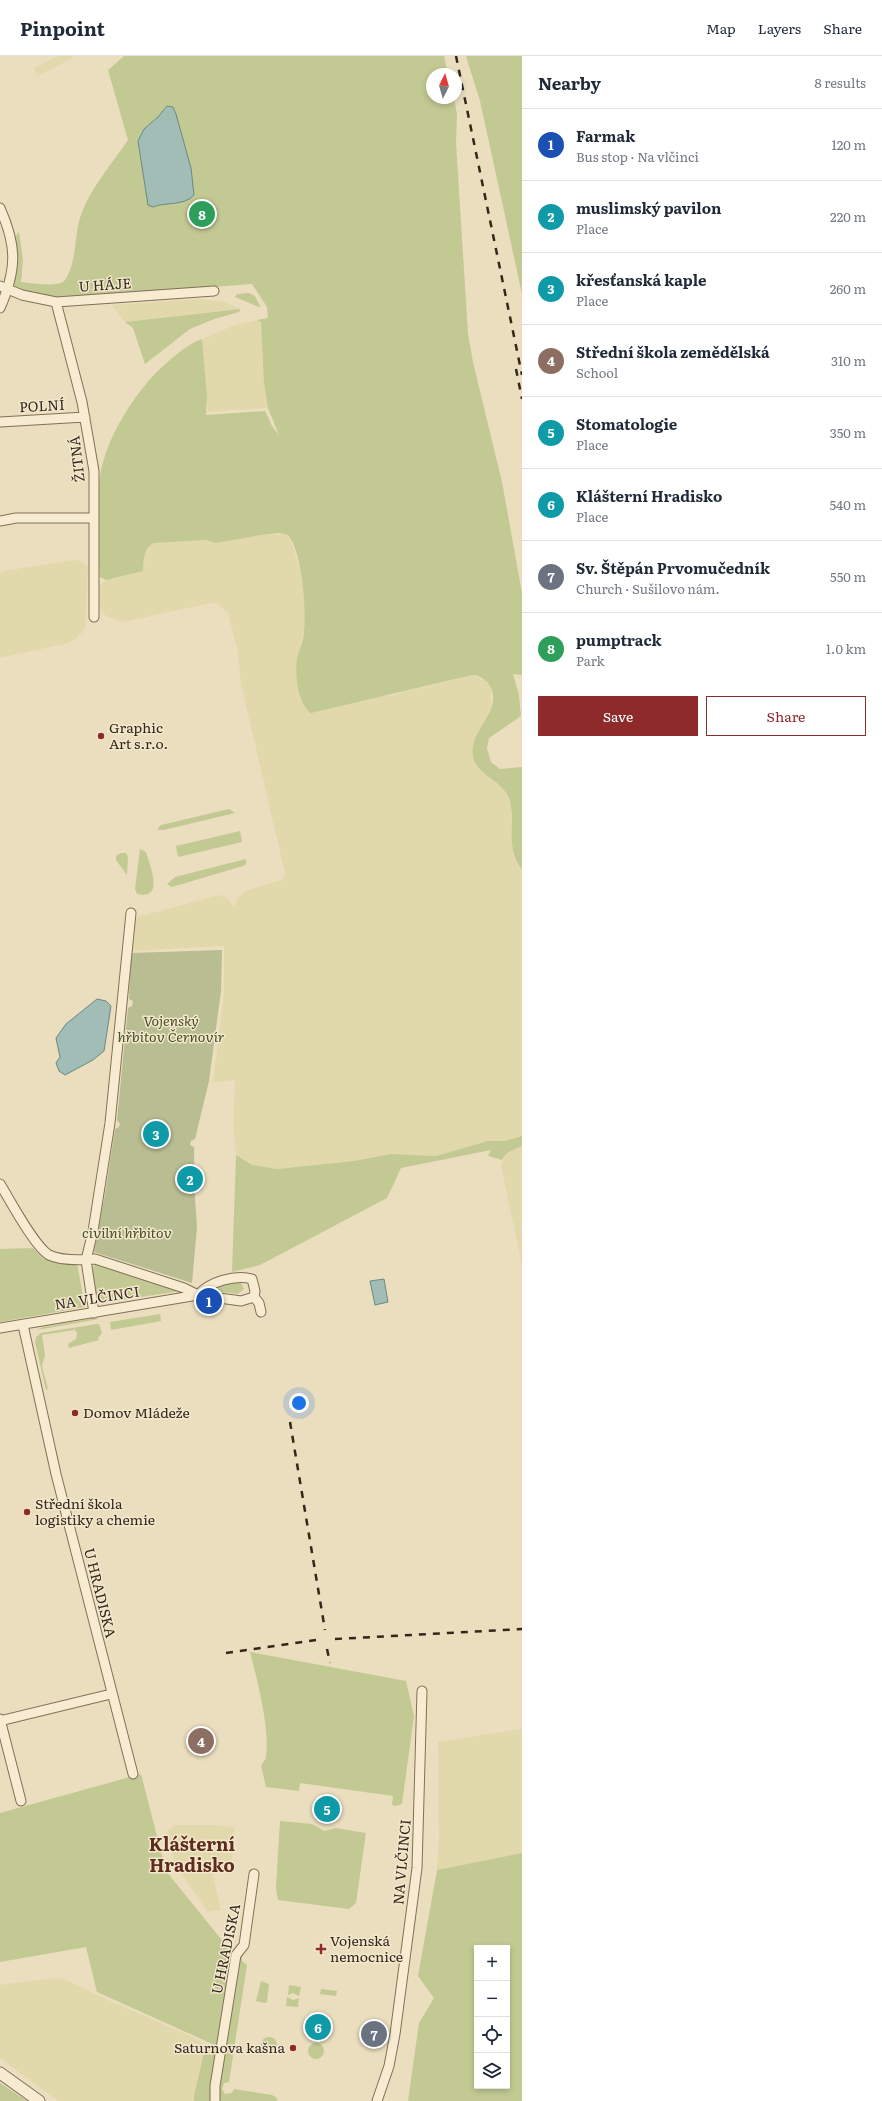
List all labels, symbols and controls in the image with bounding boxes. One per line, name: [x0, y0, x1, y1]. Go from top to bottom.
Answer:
text: Pinpoint: [20, 14, 105, 42]
text: Map: [706, 18, 736, 38]
text: Layers: [758, 18, 801, 38]
text: Share: [823, 18, 862, 38]
north arrow: [426, 68, 462, 104]
text: Nearby: [538, 70, 601, 95]
text: 8 results: [815, 73, 866, 92]
text: Farmak: [576, 124, 635, 147]
text: 1: [548, 135, 554, 154]
text: 120 m: [831, 135, 866, 154]
text: Bus stop · Na vlčinci: [576, 147, 699, 166]
text: muslimský pavilon: [576, 196, 721, 219]
pin: 8: [189, 199, 215, 229]
text: 2: [548, 207, 554, 226]
text: 220 m: [830, 207, 866, 226]
text: Place: [576, 219, 608, 238]
text: křesťanská kaple: [576, 268, 706, 291]
street label: U HÁJE: [78, 272, 132, 296]
text: 3: [547, 279, 555, 298]
text: 260 m: [830, 279, 866, 298]
text: Place: [576, 291, 608, 310]
text: Střední škola zemědělská: [576, 340, 770, 363]
text: 4: [547, 351, 555, 370]
text: 310 m: [831, 351, 866, 370]
text: School: [576, 363, 618, 382]
street label: POLNÍ: [19, 394, 65, 416]
text: Stomatologie: [576, 412, 677, 435]
text: 5: [547, 423, 555, 442]
text: 350 m: [830, 423, 866, 442]
street label: ŽITNÁ: [63, 434, 89, 483]
text: Place: [576, 435, 608, 454]
text: Klášterní Hradisko: [576, 484, 722, 507]
text: 6: [547, 495, 555, 514]
text: 540 m: [830, 495, 866, 514]
text: Place: [576, 507, 608, 526]
text: Sv. Štěpán Prvomučedník: [576, 556, 770, 579]
text: 7: [547, 567, 555, 586]
text: 550 m: [830, 567, 866, 586]
text: Church · Sušilovo nám.: [576, 579, 720, 598]
text: pumptrack: [576, 628, 662, 651]
text: 8: [547, 639, 555, 658]
text: 1.0 km: [826, 639, 866, 658]
text: Park: [576, 651, 605, 670]
button: Save: [538, 696, 698, 736]
button: Share: [706, 696, 866, 736]
place label: Graphic Art s.r.o.: [109, 717, 168, 753]
marker: Graphic Art s.r.o.: [96, 731, 106, 741]
park label: Vojenský hřbitov Černovír: [118, 1010, 225, 1046]
pin: 3: [143, 1119, 169, 1149]
pin: 2: [177, 1164, 203, 1194]
park label: civilní hřbitov: [82, 1222, 172, 1242]
street label: NA VLČINCI: [53, 1280, 141, 1314]
pin: 1: [196, 1286, 222, 1316]
your location: [289, 1393, 309, 1413]
place label: Domov Mládeže: [83, 1402, 190, 1422]
marker: Domov Mládeže: [70, 1408, 80, 1418]
place label: Střední škola logistiky a chemie: [35, 1493, 155, 1529]
marker: Střední škola logistiky a chemie: [22, 1507, 32, 1517]
street label: U HRADISKA: [80, 1546, 122, 1640]
pin: 4: [188, 1726, 214, 1756]
pin: 5: [314, 1794, 340, 1824]
street label: NA VLČINCI: [387, 1818, 415, 1905]
district label: Klášterní Hradisko: [149, 1830, 236, 1878]
street label: U HRADISKA: [206, 1901, 245, 1996]
place label: Vojenská nemocnice: [330, 1930, 403, 1966]
marker: Vojenská nemocnice: [315, 1943, 327, 1955]
map controls: [474, 1945, 510, 2089]
button: +: [474, 1945, 510, 1981]
button: −: [474, 1981, 510, 2017]
pin: 6: [305, 2012, 331, 2042]
button: locate: [474, 2017, 510, 2053]
pin: 7: [361, 2019, 387, 2049]
place label: Saturnova kašna: [174, 2037, 285, 2057]
marker: Saturnova kašna: [288, 2043, 298, 2053]
button: layers: [474, 2053, 510, 2089]

